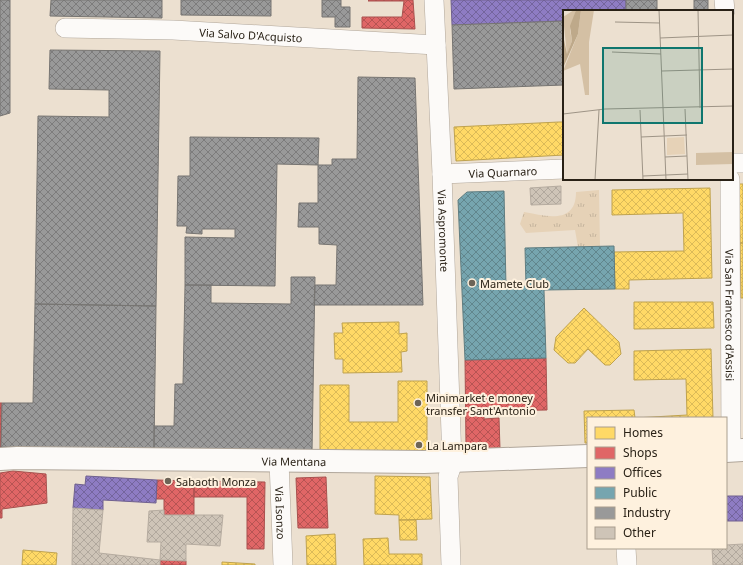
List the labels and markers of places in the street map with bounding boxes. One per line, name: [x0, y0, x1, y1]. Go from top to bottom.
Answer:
place label: Mamete Club: [480, 276, 549, 291]
marker: Mamete Club: [467, 278, 477, 288]
place label: Minimarket e money transfer Sant'Antonio: [426, 390, 536, 418]
marker: Minimarket e money transfer Sant'Antonio: [413, 398, 423, 408]
place label: La Lampara: [427, 438, 487, 453]
marker: La Lampara: [414, 440, 424, 450]
place label: Sabaoth Monza: [176, 474, 256, 489]
marker: Sabaoth Monza: [163, 476, 173, 486]

